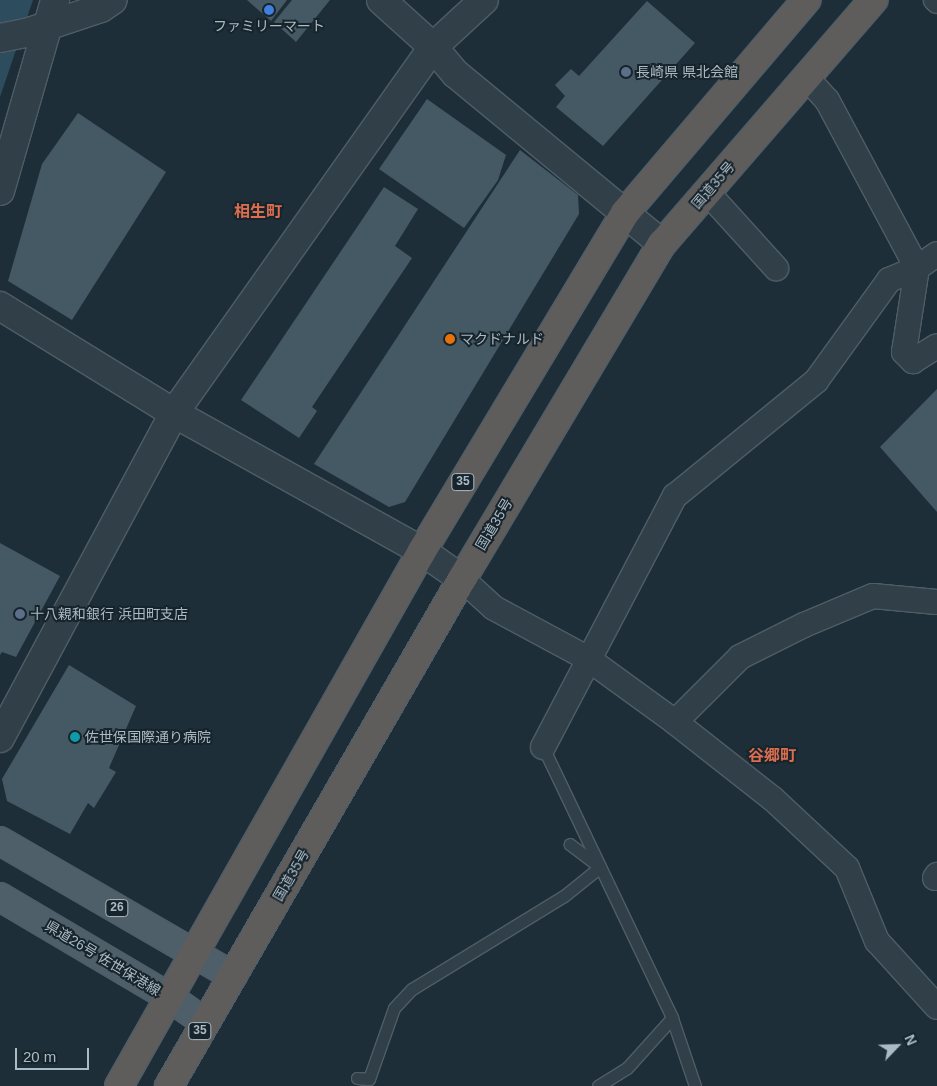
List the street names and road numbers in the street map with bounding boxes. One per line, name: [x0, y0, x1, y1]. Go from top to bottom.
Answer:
street label: 国道35号: [688, 158, 738, 212]
road number: 35: [450, 472, 476, 492]
street label: 国道35号: [472, 495, 516, 553]
street label: 国道35号: [269, 846, 313, 904]
road number: 26: [104, 898, 130, 918]
street label: 県道26号 佐世保港線: [42, 917, 164, 999]
road number: 35: [188, 1021, 212, 1040]

